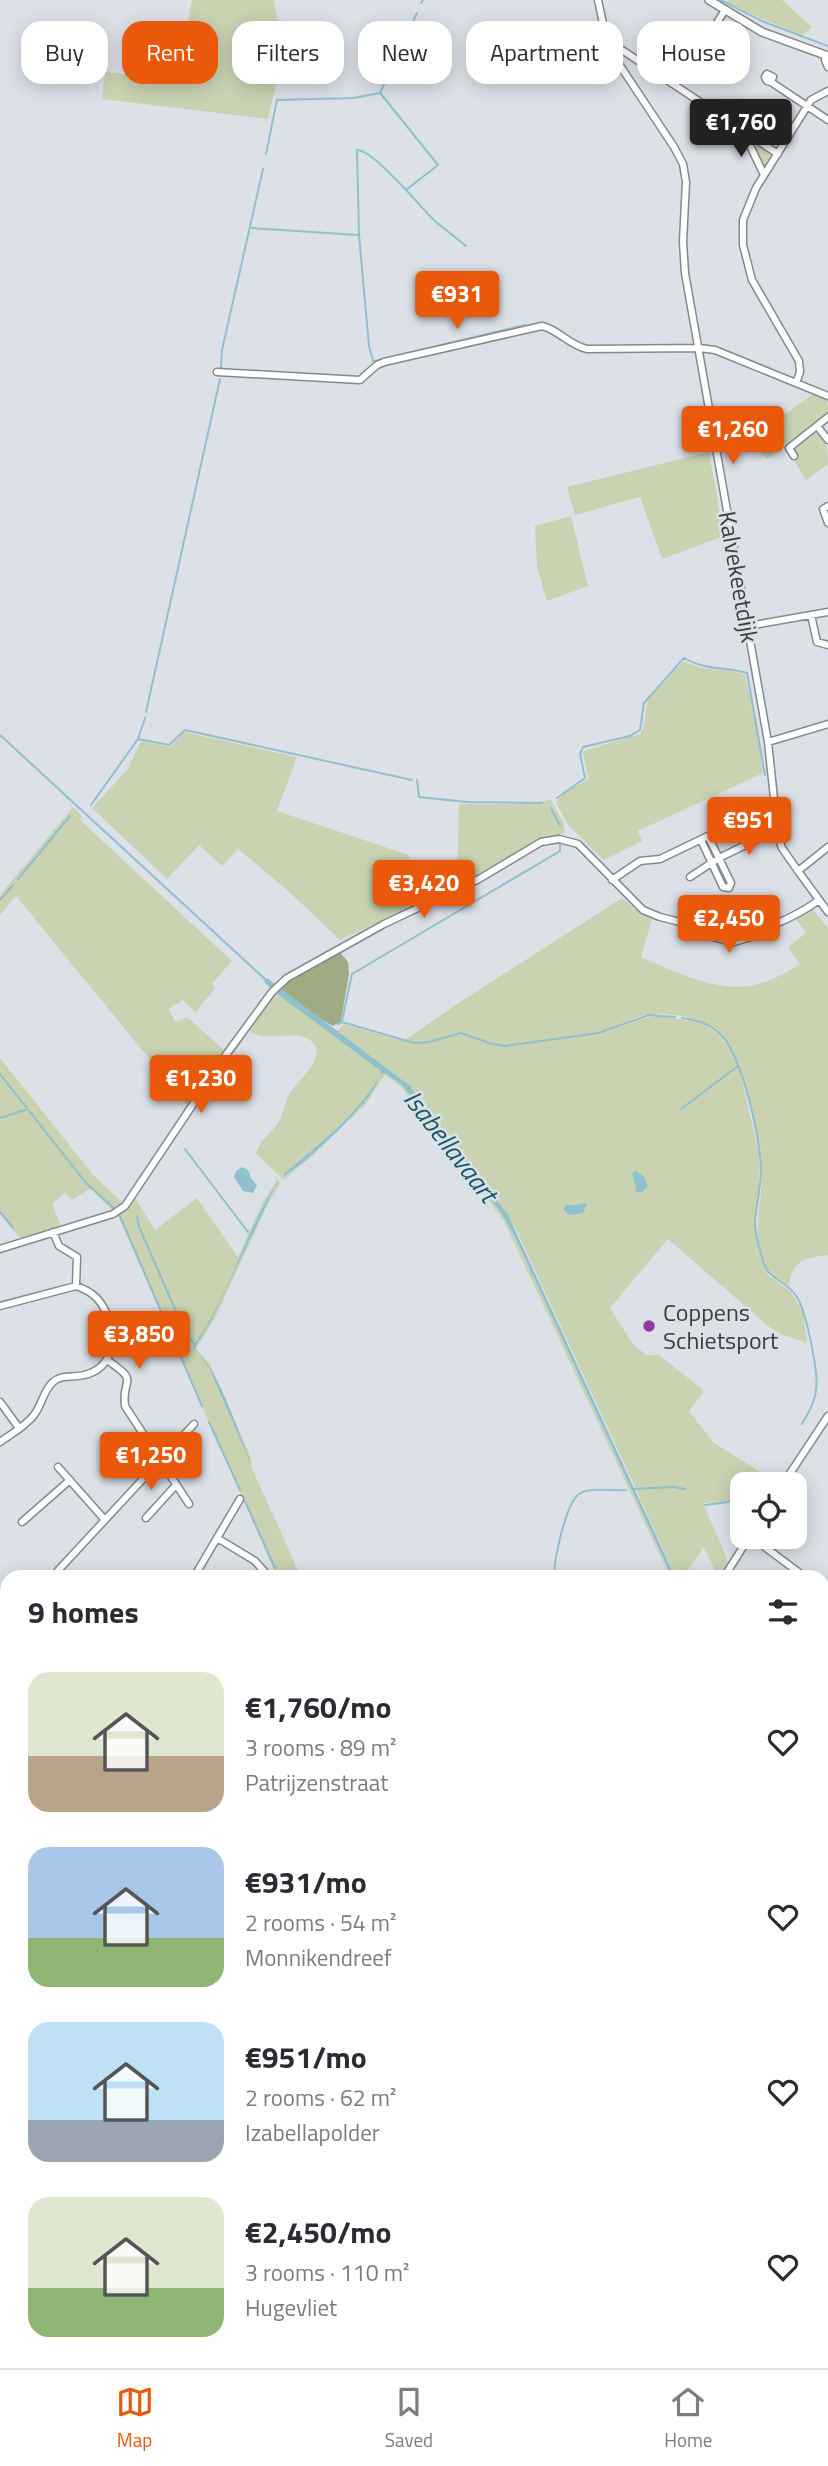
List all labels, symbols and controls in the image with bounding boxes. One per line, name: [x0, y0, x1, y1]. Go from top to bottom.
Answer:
chip: Buy: [21, 21, 108, 84]
chip: Rent: [122, 21, 218, 84]
chip: Filters: [232, 21, 344, 84]
chip: New: [358, 21, 452, 84]
chip: Apartment: [466, 21, 623, 84]
chip: House: [637, 21, 750, 84]
pin: €1,760: [684, 100, 798, 159]
text: €1,760: [706, 104, 776, 139]
pin: €931: [416, 272, 498, 331]
text: €931: [431, 276, 483, 311]
pin: €1,260: [676, 406, 790, 466]
text: €1,260: [698, 411, 768, 446]
street label: Kalvekeetdijk: [710, 508, 768, 646]
pin: €951: [708, 798, 790, 857]
text: €951: [723, 802, 775, 837]
pin: €3,420: [367, 860, 481, 920]
text: €3,420: [389, 865, 459, 900]
pin: €2,450: [672, 895, 786, 955]
text: €2,450: [694, 900, 764, 935]
pin: €1,230: [144, 1056, 258, 1115]
text: €1,230: [166, 1060, 236, 1095]
water label: Isabellavaart: [395, 1081, 509, 1213]
place label: Coppens Schietsport: [663, 1294, 779, 1358]
pin: €3,850: [82, 1312, 196, 1371]
text: €3,850: [104, 1316, 174, 1351]
marker: Coppens Schietsport: [641, 1318, 657, 1334]
pin: €1,250: [94, 1432, 208, 1492]
text: €1,250: [116, 1437, 186, 1472]
map controls: [730, 1472, 807, 1549]
button: locate: [730, 1472, 807, 1549]
text: 9 homes: [28, 1589, 139, 1635]
icon: filters: [764, 1593, 802, 1631]
text: €1,760/mo: [245, 1684, 391, 1730]
icon: home: [84, 1700, 168, 1784]
icon: heart: [764, 1723, 802, 1761]
text: 3 rooms · 89 m²: [245, 1730, 396, 1765]
text: Patrijzenstraat: [245, 1765, 388, 1800]
text: €931/mo: [245, 1859, 367, 1905]
icon: home: [84, 1875, 168, 1959]
icon: heart: [764, 1898, 802, 1936]
text: 2 rooms · 54 m²: [245, 1905, 396, 1940]
text: Monnikendreef: [245, 1940, 392, 1975]
text: €951/mo: [245, 2034, 367, 2080]
icon: home: [84, 2050, 168, 2134]
icon: heart: [764, 2073, 802, 2111]
text: 2 rooms · 62 m²: [245, 2080, 396, 2115]
text: Izabellapolder: [245, 2115, 380, 2150]
text: €2,450/mo: [245, 2209, 391, 2255]
icon: home: [84, 2225, 168, 2309]
icon: heart: [764, 2248, 802, 2286]
text: 3 rooms · 110 m²: [245, 2255, 409, 2290]
text: Hugevliet: [245, 2290, 337, 2325]
tab: Map: [116, 2383, 154, 2454]
tab: Saved: [385, 2383, 433, 2454]
tab: Home: [664, 2383, 712, 2454]

